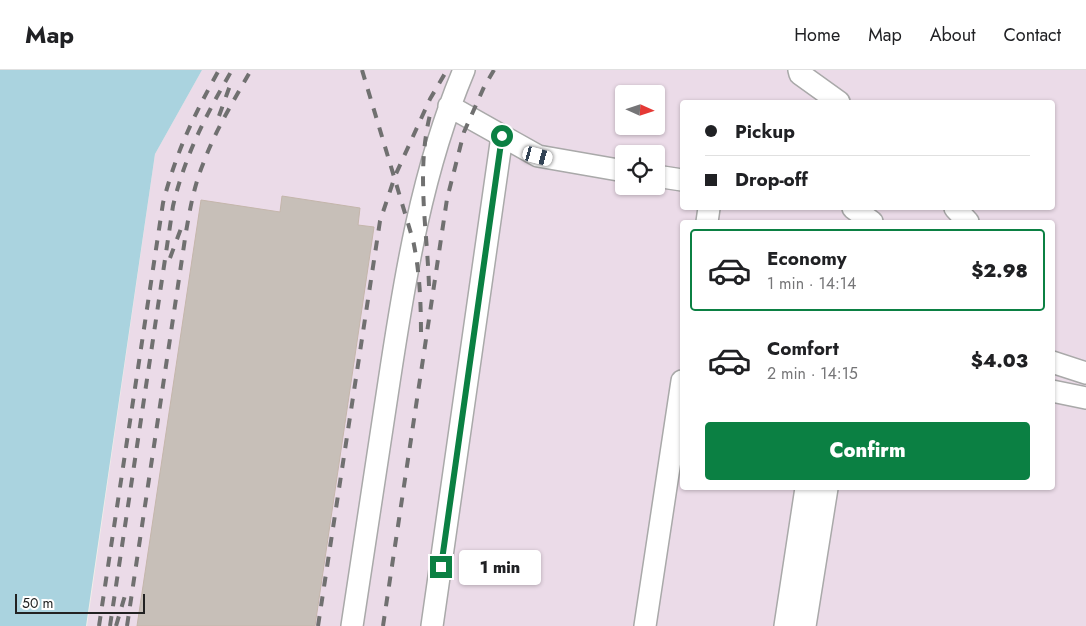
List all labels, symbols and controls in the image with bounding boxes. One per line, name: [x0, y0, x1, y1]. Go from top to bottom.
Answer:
text: Map: [25, 17, 74, 52]
text: Home: [794, 22, 840, 48]
text: Map: [868, 22, 902, 48]
text: About: [930, 22, 975, 48]
text: Contact: [1003, 22, 1061, 48]
north arrow: [615, 85, 665, 135]
map controls: [615, 85, 665, 195]
text: Pickup: [735, 118, 795, 145]
route start: [491, 125, 513, 147]
car: [521, 145, 554, 167]
button: locate: [615, 145, 665, 195]
text: Drop-off: [735, 166, 808, 193]
text: Economy: [767, 245, 847, 272]
icon: car: [707, 248, 752, 293]
text: $2.98: [971, 257, 1028, 284]
text: 1 min · 14:14: [767, 272, 856, 295]
text: Comfort: [767, 335, 839, 362]
icon: car: [707, 338, 752, 383]
text: $4.03: [971, 347, 1028, 374]
text: 2 min · 14:15: [767, 362, 858, 385]
button: Confirm: [705, 422, 1030, 480]
callout: 1 min: [458, 550, 541, 584]
route end: [430, 556, 452, 578]
text: 1 min: [480, 556, 520, 579]
scale bar: [15, 591, 145, 614]
text: 50 m: [22, 593, 53, 613]

